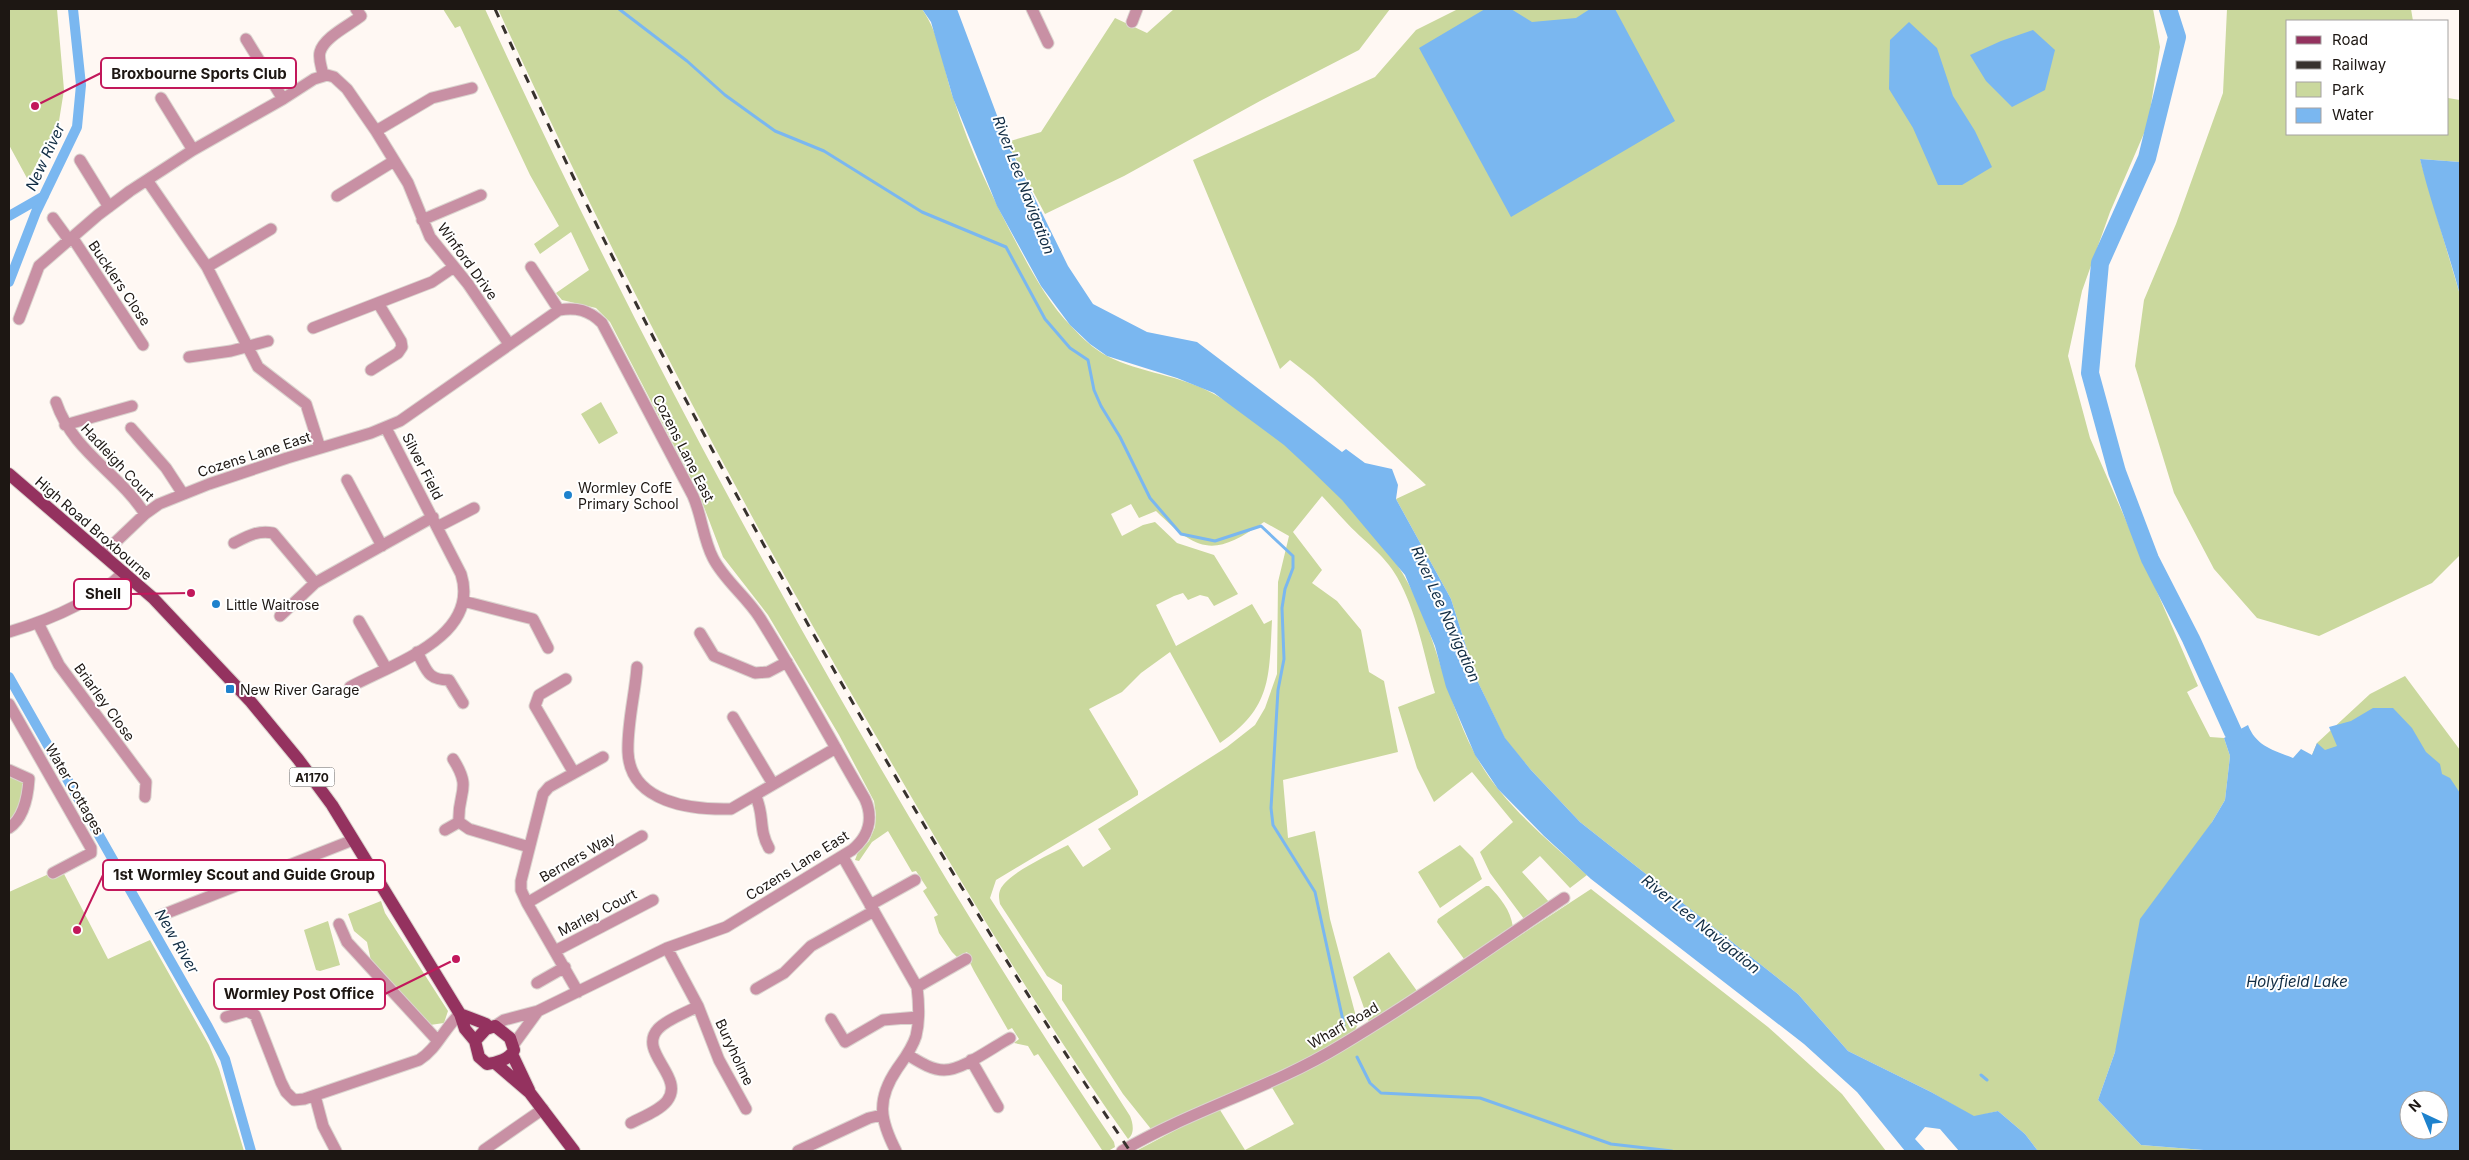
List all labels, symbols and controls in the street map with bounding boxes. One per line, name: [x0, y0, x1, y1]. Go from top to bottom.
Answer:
legend: [2286, 20, 2449, 135]
text: Road: [2332, 30, 2368, 49]
text: Railway: [2332, 55, 2387, 74]
callout: Broxbourne Sports Club: [101, 58, 296, 88]
text: Broxbourne Sports Club: [111, 64, 287, 83]
text: Park: [2332, 80, 2365, 99]
text: Water: [2332, 105, 2374, 124]
water label: River Lee Navigation: [989, 113, 1059, 257]
water label: New River: [21, 120, 69, 194]
street label: Winford Drive: [434, 219, 502, 303]
street label: Bucklers Close: [85, 237, 155, 329]
street label: Cozens Lane East: [650, 392, 719, 505]
street label: Hadleigh Court: [78, 420, 158, 505]
street label: Cozens Lane East: [195, 428, 313, 480]
street label: Silver Field: [399, 430, 447, 502]
street label: High Road Broxbourne: [32, 473, 156, 583]
place label: Wormley CofE Primary School: [578, 479, 679, 512]
marker: Wormley CofE Primary School: [562, 489, 574, 501]
water label: River Lee Navigation: [1407, 543, 1485, 685]
callout: Shell: [74, 579, 131, 609]
text: Shell: [85, 584, 121, 603]
place label: Little Waitrose: [226, 596, 320, 613]
marker: Little Waitrose: [210, 598, 222, 610]
street label: Briarley Close: [71, 660, 139, 744]
place label: New River Garage: [240, 681, 359, 698]
marker: New River Garage: [224, 683, 236, 695]
street label: Water Cottages: [42, 740, 108, 838]
road number: A1170: [290, 768, 334, 786]
street label: Cozens Lane East: [742, 826, 852, 904]
street label: Berners Way: [536, 828, 618, 885]
callout: 1st Wormley Scout and Guide Group: [103, 860, 385, 890]
text: 1st Wormley Scout and Guide Group: [113, 865, 375, 884]
water label: River Lee Navigation: [1638, 870, 1764, 978]
street label: Marley Court: [555, 885, 640, 939]
water label: New River: [151, 905, 203, 977]
water label: Holyfield Lake: [2246, 972, 2348, 991]
callout: Wormley Post Office: [214, 979, 385, 1009]
text: Wormley Post Office: [224, 984, 374, 1003]
street label: Wharf Road: [1305, 998, 1381, 1052]
street label: Buryholme: [712, 1016, 758, 1088]
north arrow: [2399, 1090, 2449, 1140]
text: N: [2405, 1095, 2424, 1115]

